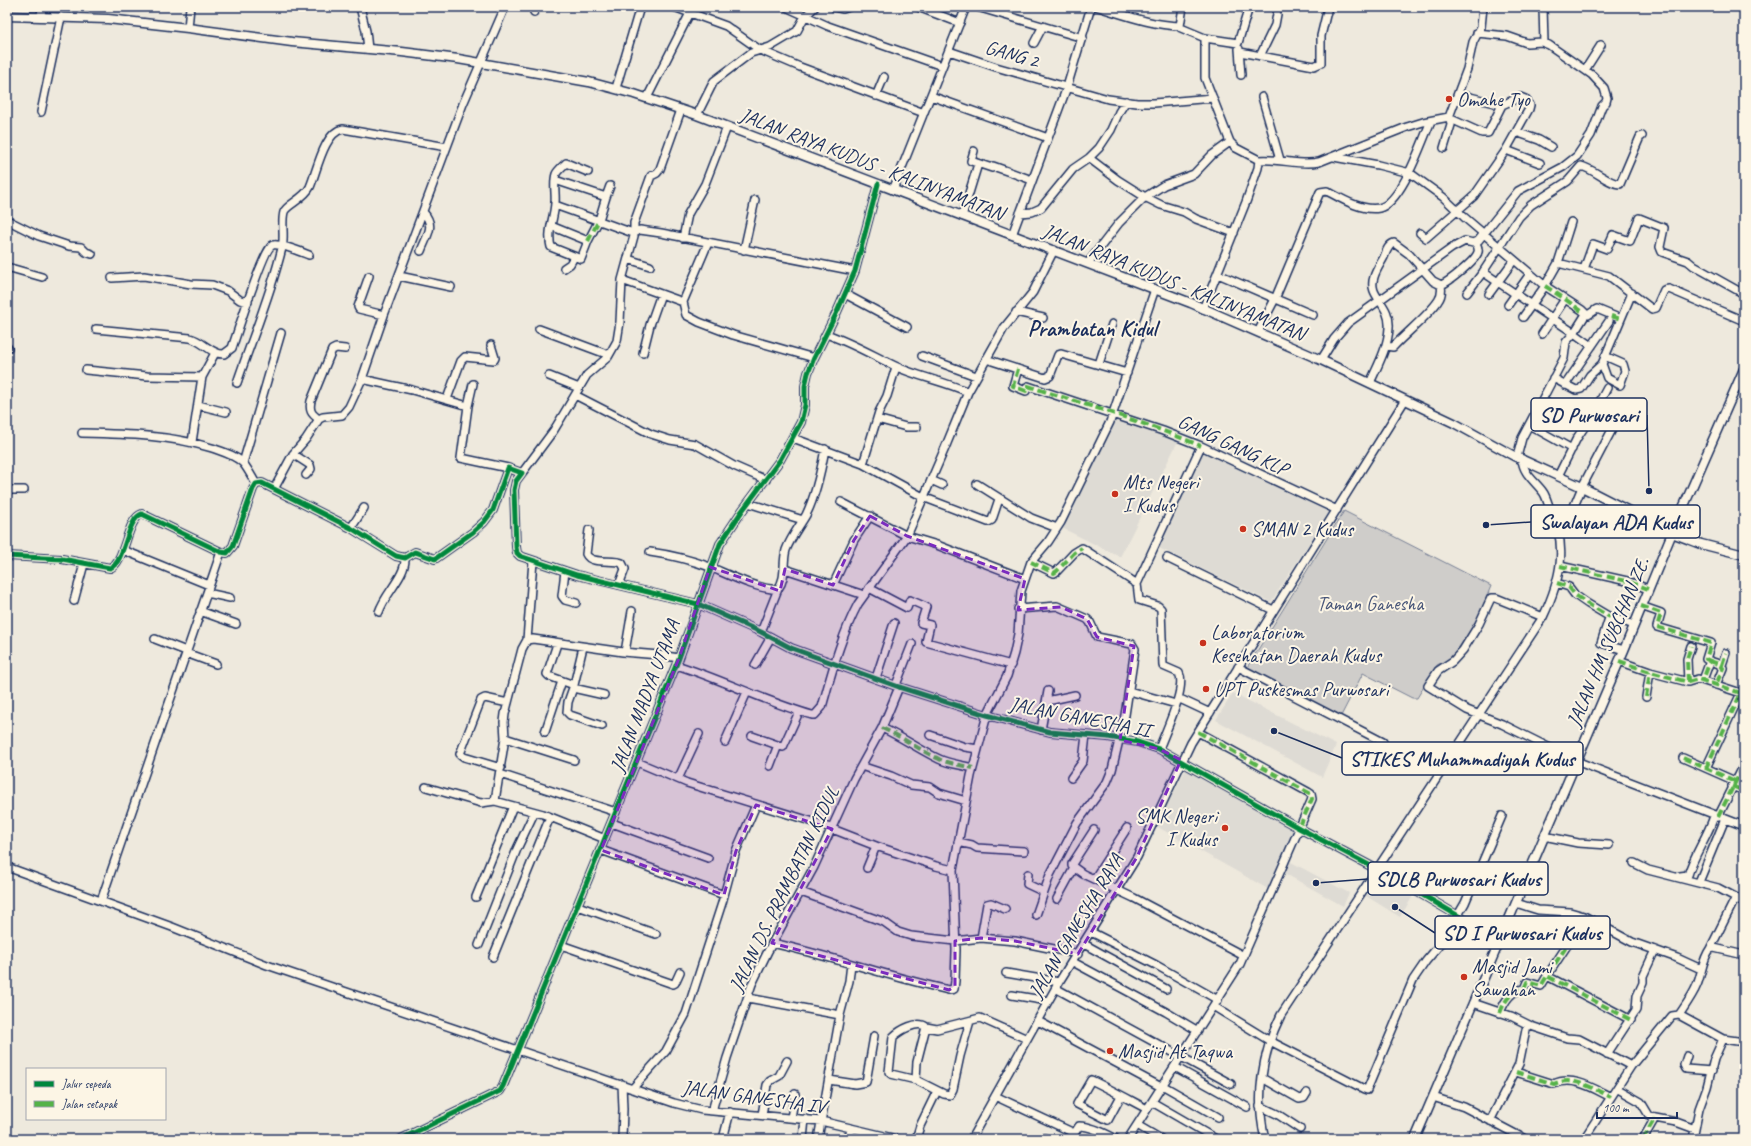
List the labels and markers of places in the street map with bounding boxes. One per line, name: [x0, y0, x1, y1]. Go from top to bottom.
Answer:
place label: Omahe Tyo: [1457, 87, 1531, 112]
marker: Omahe Tyo: [1444, 94, 1454, 104]
callout: SD Purwosari: [1531, 398, 1647, 431]
place label: Mts Negeri I Kudus: [1123, 470, 1201, 518]
marker: Mts Negeri I Kudus: [1110, 489, 1120, 499]
callout: Swalayan ADA Kudus: [1531, 505, 1700, 538]
place label: SMAN 2 Kudus: [1251, 517, 1355, 542]
marker: SMAN 2 Kudus: [1238, 524, 1248, 534]
place label: Laboratorium Kesehatan Daerah Kudus: [1211, 620, 1383, 668]
marker: Laboratorium Kesehatan Daerah Kudus: [1198, 638, 1208, 648]
place label: UPT Puskesmas Purwosari: [1214, 677, 1391, 702]
marker: UPT Puskesmas Purwosari: [1201, 684, 1211, 694]
callout: STIKES Muhammadiyah Kudus: [1342, 742, 1583, 775]
place label: SMK Negeri I Kudus: [1135, 804, 1219, 852]
marker: SMK Negeri I Kudus: [1220, 823, 1230, 833]
callout: SDLB Purwosari Kudus: [1368, 862, 1548, 895]
callout: SD I Purwosari Kudus: [1435, 916, 1610, 949]
place label: Masjid Jami Sawahan: [1472, 954, 1554, 1002]
marker: Masjid Jami Sawahan: [1459, 972, 1469, 982]
place label: Masjid At Taqwa: [1118, 1039, 1234, 1064]
marker: Masjid At Taqwa: [1105, 1046, 1115, 1056]

